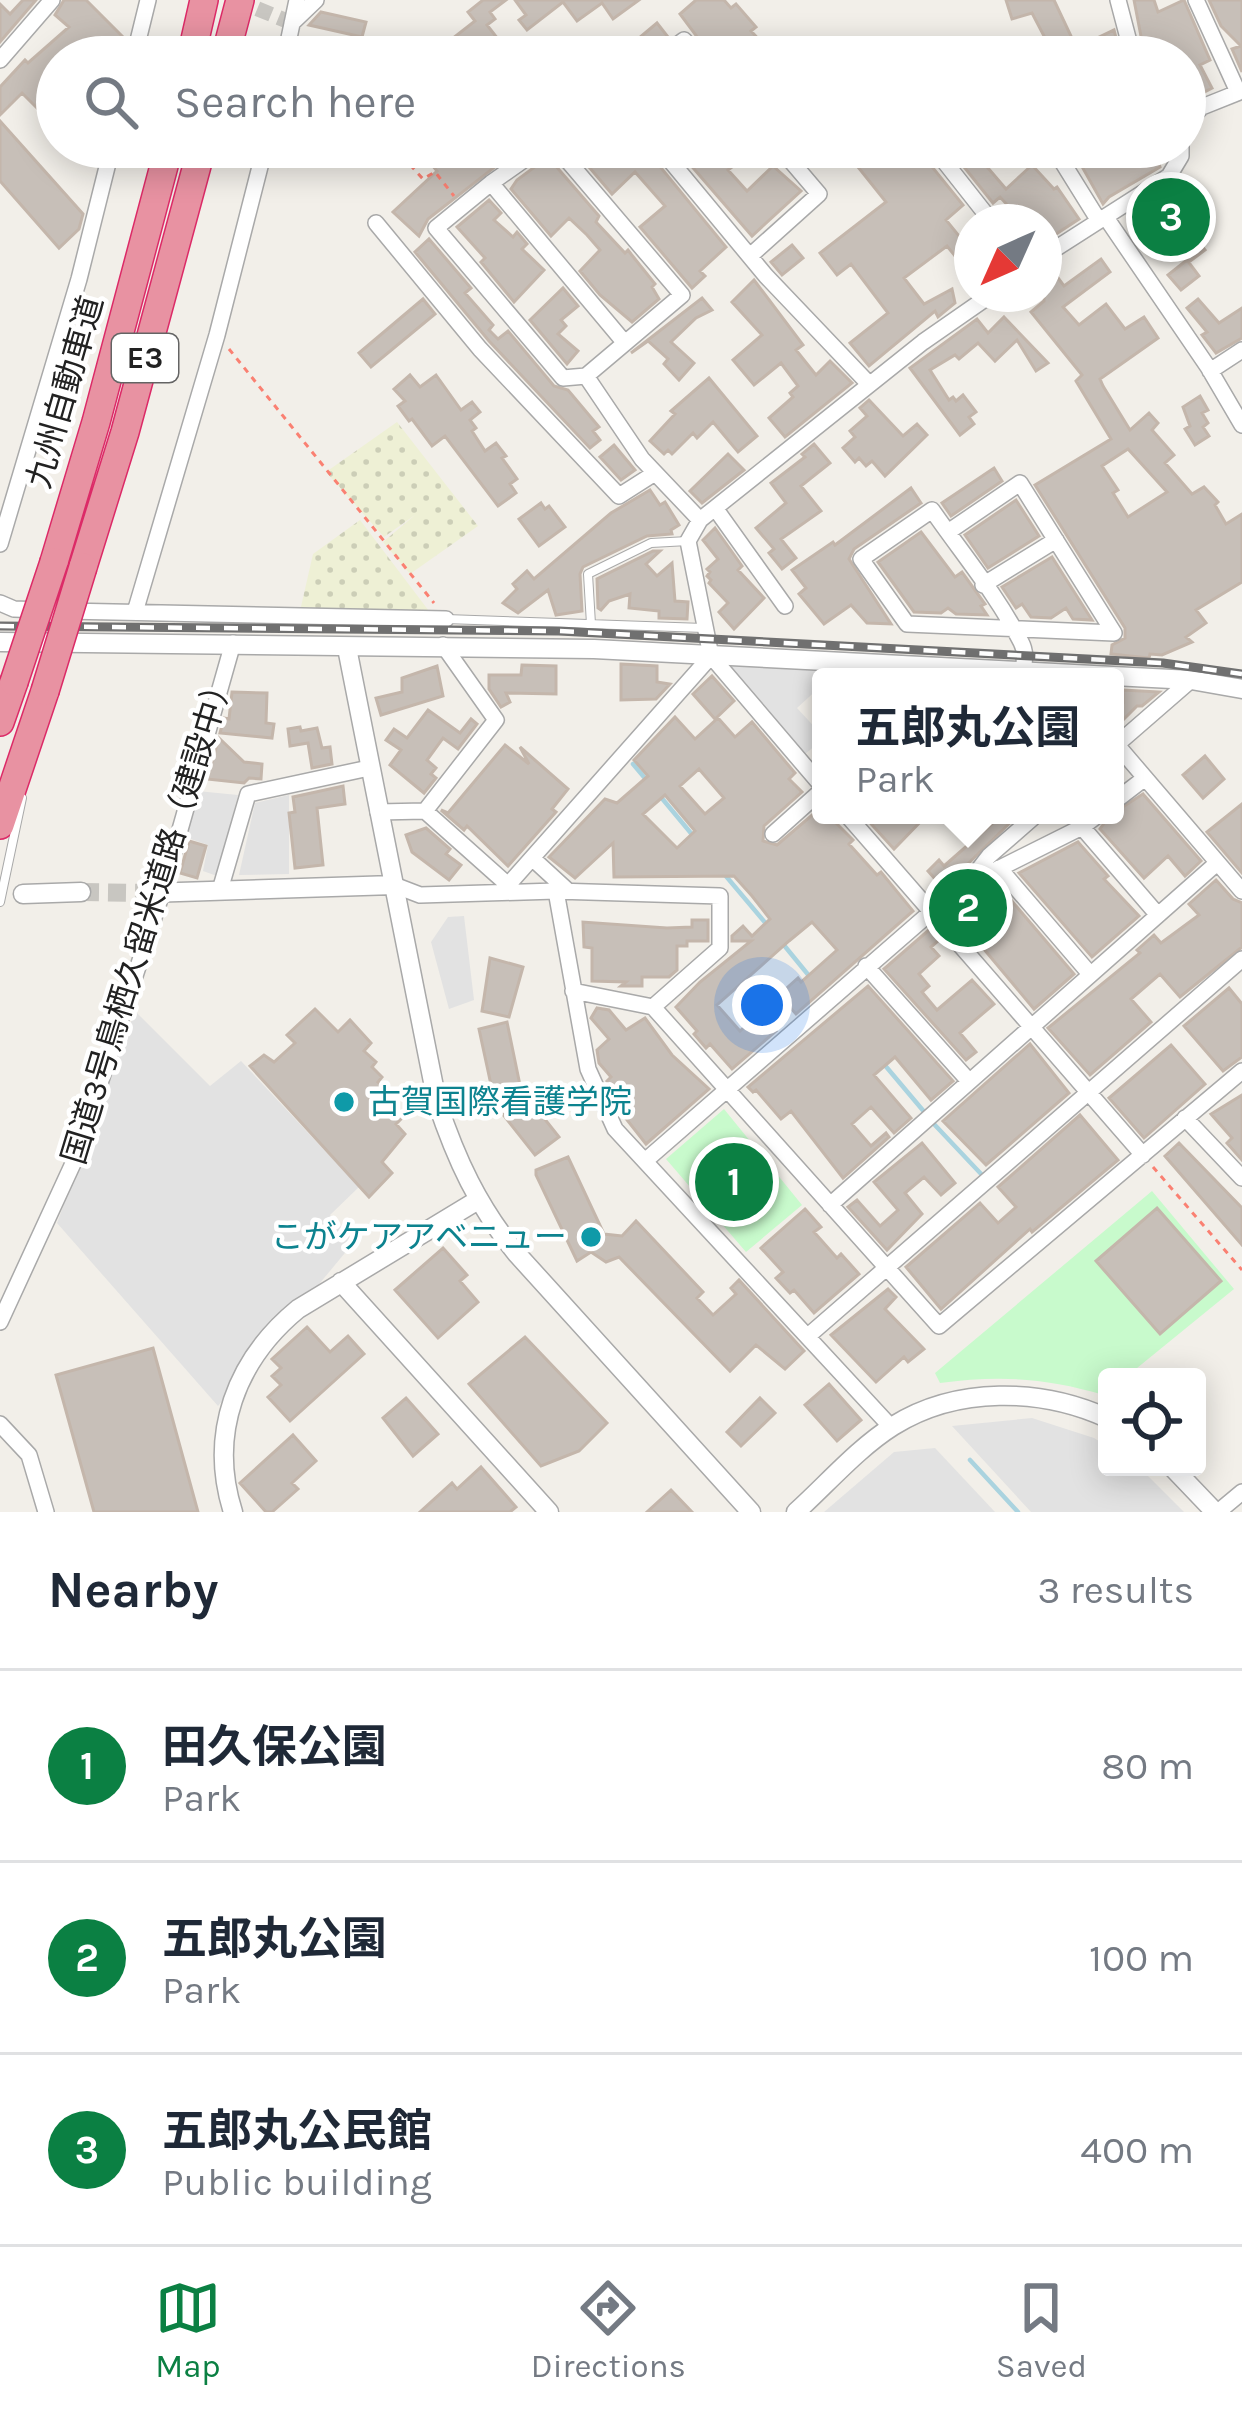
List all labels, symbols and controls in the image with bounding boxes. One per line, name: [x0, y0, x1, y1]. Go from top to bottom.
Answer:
search box: [36, 36, 1206, 168]
icon: search: [78, 69, 144, 135]
text: Search here: [174, 76, 416, 128]
pin: 3: [1132, 172, 1210, 262]
north arrow: [954, 204, 1062, 312]
street label: 九州自動車道: [19, 292, 111, 492]
road number: E3: [112, 334, 178, 382]
street label: 国道3号鳥栖久留米道路（建設中）: [55, 665, 241, 1169]
popup: [812, 668, 1124, 824]
text: 五郎丸公園: [855, 702, 1081, 754]
text: Park: [855, 756, 935, 802]
pin: 2: [929, 863, 1007, 953]
your location: [732, 975, 792, 1035]
place label: 古賀国際看護学院: [368, 1083, 632, 1121]
marker: 古賀国際看護学院: [331, 1089, 357, 1115]
pin: 1: [695, 1137, 773, 1227]
place label: こがケアアベニュー: [271, 1218, 567, 1256]
marker: こがケアアベニュー: [578, 1224, 604, 1250]
map controls: [1098, 1368, 1206, 1476]
button: locate: [1098, 1368, 1206, 1476]
text: Nearby: [48, 1560, 218, 1620]
text: 3 results: [1037, 1567, 1194, 1613]
text: 田久保公園: [162, 1721, 387, 1773]
text: 1: [80, 1743, 94, 1789]
text: 80 m: [1101, 1743, 1194, 1789]
text: Park: [162, 1775, 241, 1821]
text: 五郎丸公園: [162, 1913, 387, 1965]
text: 2: [75, 1935, 99, 1981]
text: 100 m: [1089, 1935, 1194, 1981]
text: Park: [162, 1967, 241, 2013]
text: 五郎丸公民館: [162, 2105, 432, 2157]
text: 3: [75, 2127, 99, 2173]
text: 400 m: [1080, 2127, 1194, 2173]
text: Public building: [162, 2159, 432, 2205]
tab: Map: [155, 2275, 221, 2385]
tab: Directions: [531, 2275, 686, 2385]
tab: Saved: [996, 2275, 1087, 2385]

